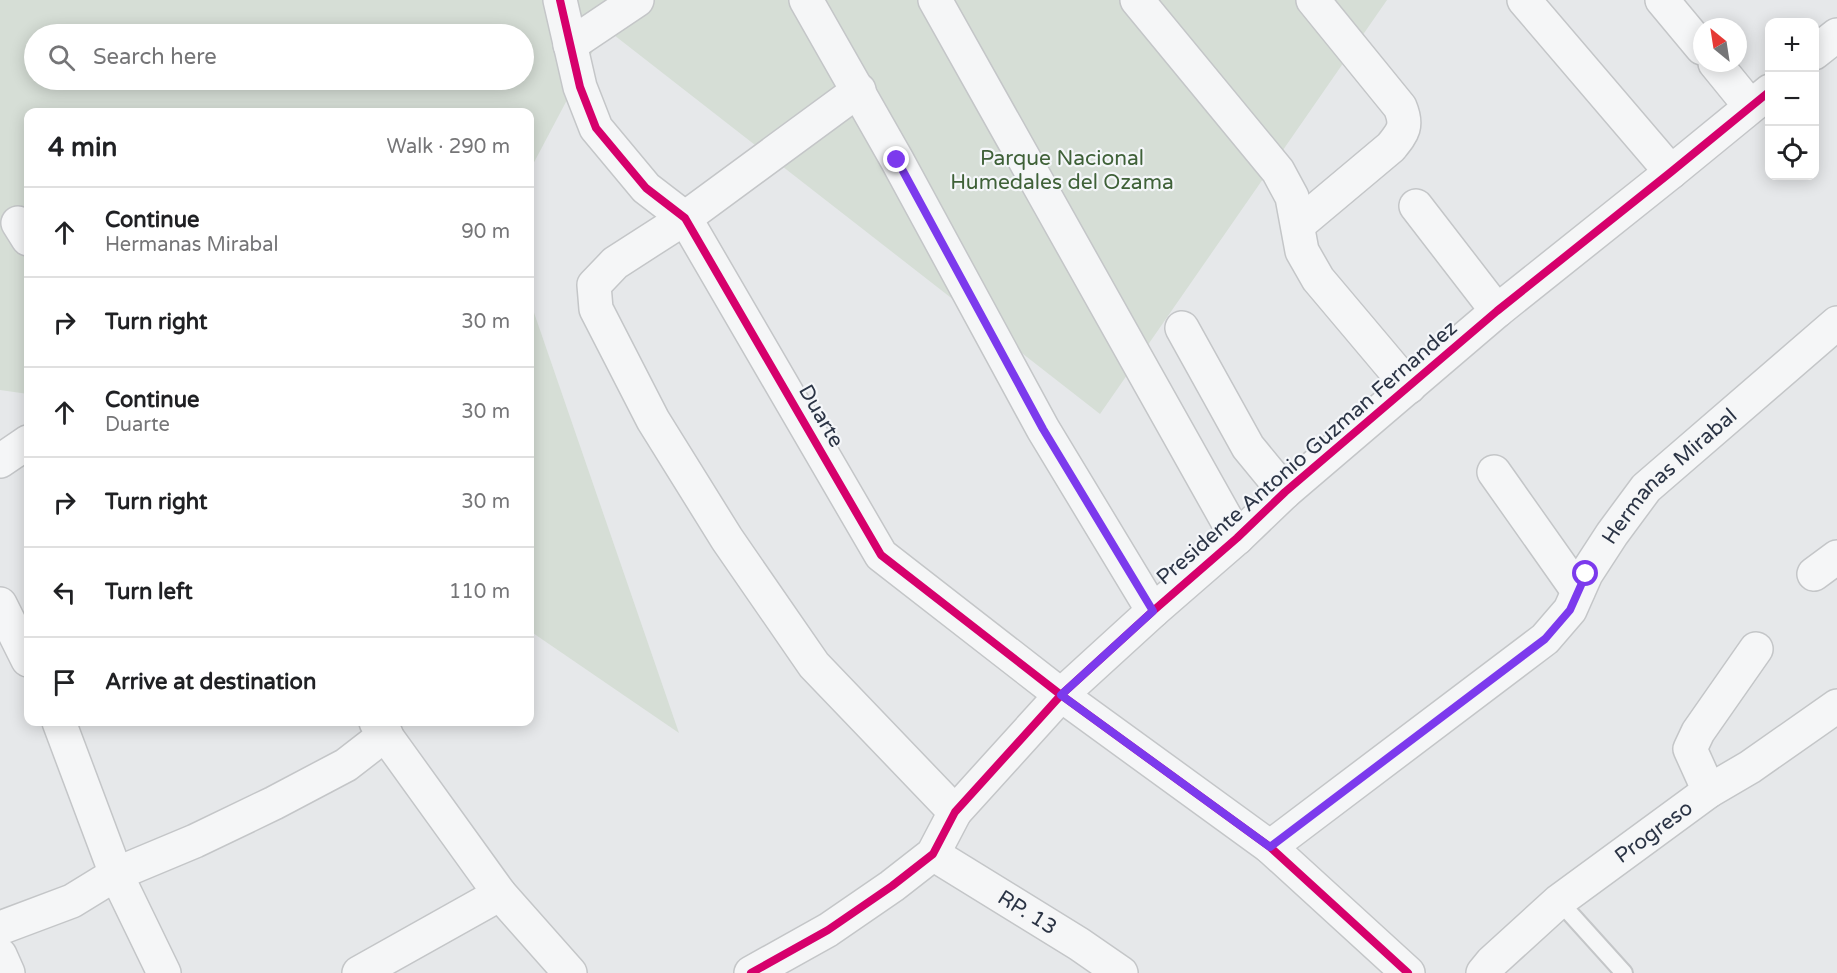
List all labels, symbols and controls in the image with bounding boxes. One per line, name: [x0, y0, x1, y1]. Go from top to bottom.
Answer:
north arrow: [1693, 18, 1747, 72]
map controls: [1765, 18, 1819, 180]
button: +: [1765, 18, 1819, 72]
search box: [24, 24, 534, 90]
icon: search: [45, 41, 78, 74]
text: Search here: [93, 44, 217, 70]
button: −: [1765, 72, 1819, 126]
button: locate: [1765, 126, 1819, 180]
text: 4 min: [48, 132, 117, 163]
text: Walk · 290 m: [387, 135, 510, 159]
route end: [883, 146, 909, 172]
park label: Parque Nacional Humedales del Ozama: [950, 146, 1174, 195]
text: Continue: [105, 207, 200, 233]
icon: ahead: [48, 216, 81, 249]
text: 90 m: [461, 220, 510, 244]
text: Hermanas Mirabal: [105, 233, 278, 257]
icon: right: [48, 306, 81, 339]
text: Turn right: [105, 309, 207, 335]
text: 30 m: [461, 310, 510, 334]
street label: Presidente Antonio Guzman Fernandez: [1152, 316, 1462, 590]
street label: Duarte: [793, 380, 849, 452]
text: Continue: [105, 387, 200, 413]
icon: ahead: [48, 396, 81, 429]
text: 30 m: [461, 400, 510, 424]
street label: Hermanas Mirabal: [1596, 403, 1742, 549]
text: Duarte: [105, 413, 170, 437]
icon: right: [48, 486, 81, 519]
text: Turn right: [105, 489, 207, 515]
text: 30 m: [461, 490, 510, 514]
route start: [1572, 560, 1598, 586]
icon: left: [48, 576, 81, 609]
text: Turn left: [105, 579, 193, 605]
text: 110 m: [449, 580, 510, 604]
icon: arrive: [48, 666, 81, 699]
text: Arrive at destination: [105, 669, 316, 695]
street label: Progreso: [1610, 795, 1697, 868]
street label: RP. 13: [993, 885, 1062, 940]

